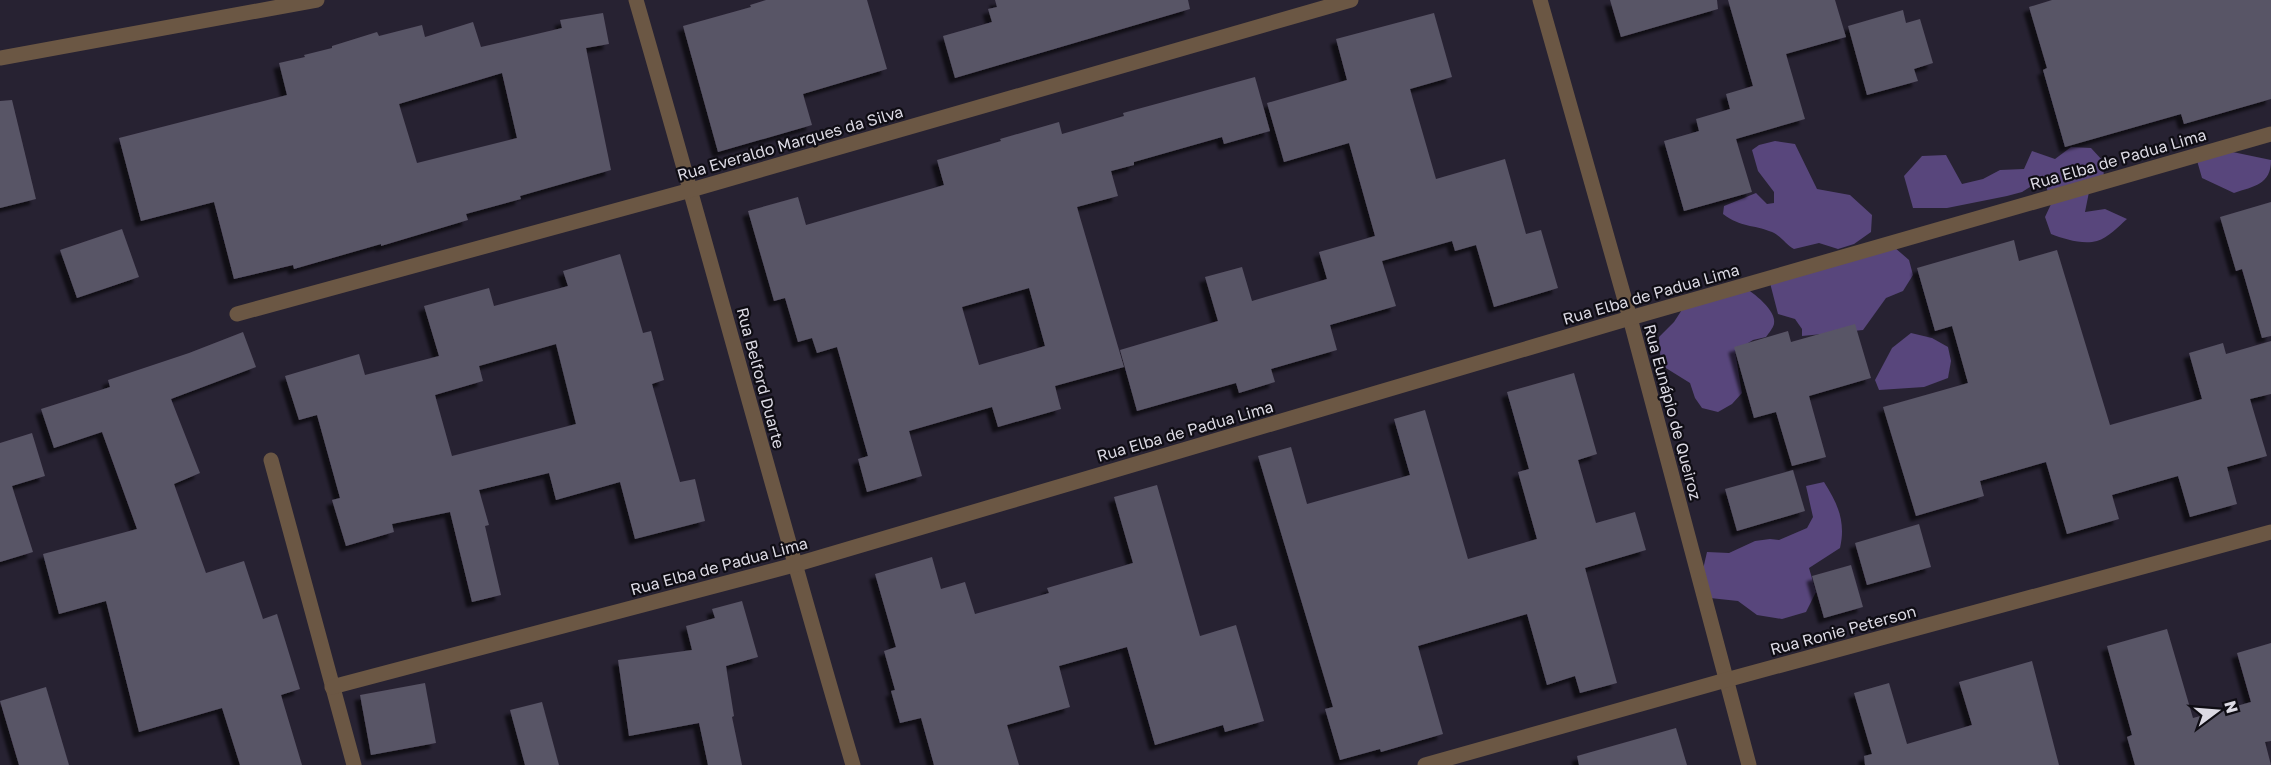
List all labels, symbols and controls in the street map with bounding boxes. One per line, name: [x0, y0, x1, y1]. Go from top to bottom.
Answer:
street label: Rua Everaldo Marques da Silva: [675, 101, 905, 185]
street label: Rua Elba de Padua Lima: [2027, 124, 2209, 194]
street label: Rua Elba de Padua Lima: [1560, 259, 1742, 329]
street label: Rua Belford Duarte: [733, 305, 789, 451]
street label: Rua Eunápio de Queiroz: [1640, 322, 1706, 502]
street label: Rua Elba de Padua Lima: [1094, 396, 1276, 466]
street label: Rua Elba de Padua Lima: [628, 533, 810, 599]
street label: Rua Ronie Peterson: [1768, 601, 1918, 659]
north arrow: [2187, 681, 2247, 741]
text: N: [2220, 698, 2243, 715]

